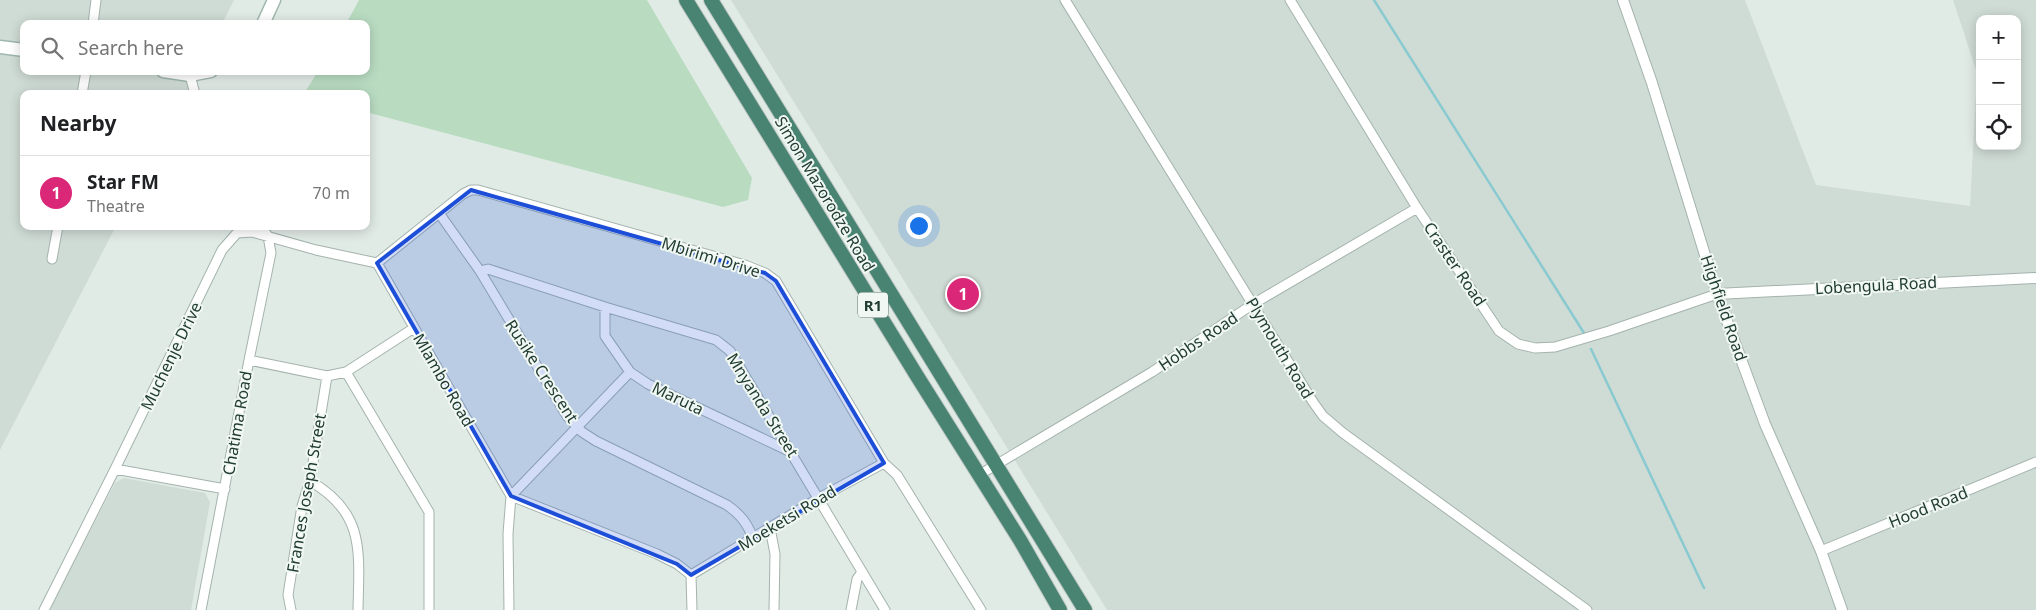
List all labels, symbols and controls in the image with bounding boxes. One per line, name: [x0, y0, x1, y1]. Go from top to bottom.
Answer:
map controls: [1976, 15, 2021, 150]
button: +: [1976, 15, 2021, 60]
search box: [20, 20, 370, 75]
icon: search: [38, 34, 66, 62]
text: Search here: [78, 35, 184, 61]
button: −: [1976, 60, 2021, 105]
button: locate: [1976, 105, 2021, 150]
text: Nearby: [40, 109, 116, 137]
street label: Simon Mazorodze Road: [770, 112, 880, 276]
text: Star FM: [87, 169, 159, 195]
text: 1: [51, 182, 61, 204]
text: 70 m: [313, 182, 350, 204]
text: Theatre: [87, 195, 145, 217]
your location: [906, 213, 932, 239]
street label: Craster Road: [1419, 218, 1491, 310]
street label: Mbirimi Drive: [659, 232, 763, 282]
street label: Highfield Road: [1696, 252, 1752, 364]
street label: Lobengula Road: [1814, 271, 1938, 299]
pin: 1: [947, 275, 979, 313]
road number: R1: [858, 292, 888, 318]
street label: Plymouth Road: [1241, 293, 1319, 403]
street label: Muchenje Drive: [135, 298, 207, 414]
street label: Hobbs Road: [1154, 306, 1242, 376]
street label: Rusike Crescent: [500, 315, 584, 427]
street label: Mlambo Road: [408, 329, 480, 431]
street label: Mnyanda Street: [722, 349, 804, 462]
street label: Chatima Road: [217, 369, 257, 477]
street label: Maruta: [649, 376, 707, 420]
street label: Frances Joseph Street: [281, 411, 331, 574]
street label: Moeketsi Road: [734, 480, 840, 556]
street label: Hood Road: [1885, 481, 1971, 533]

